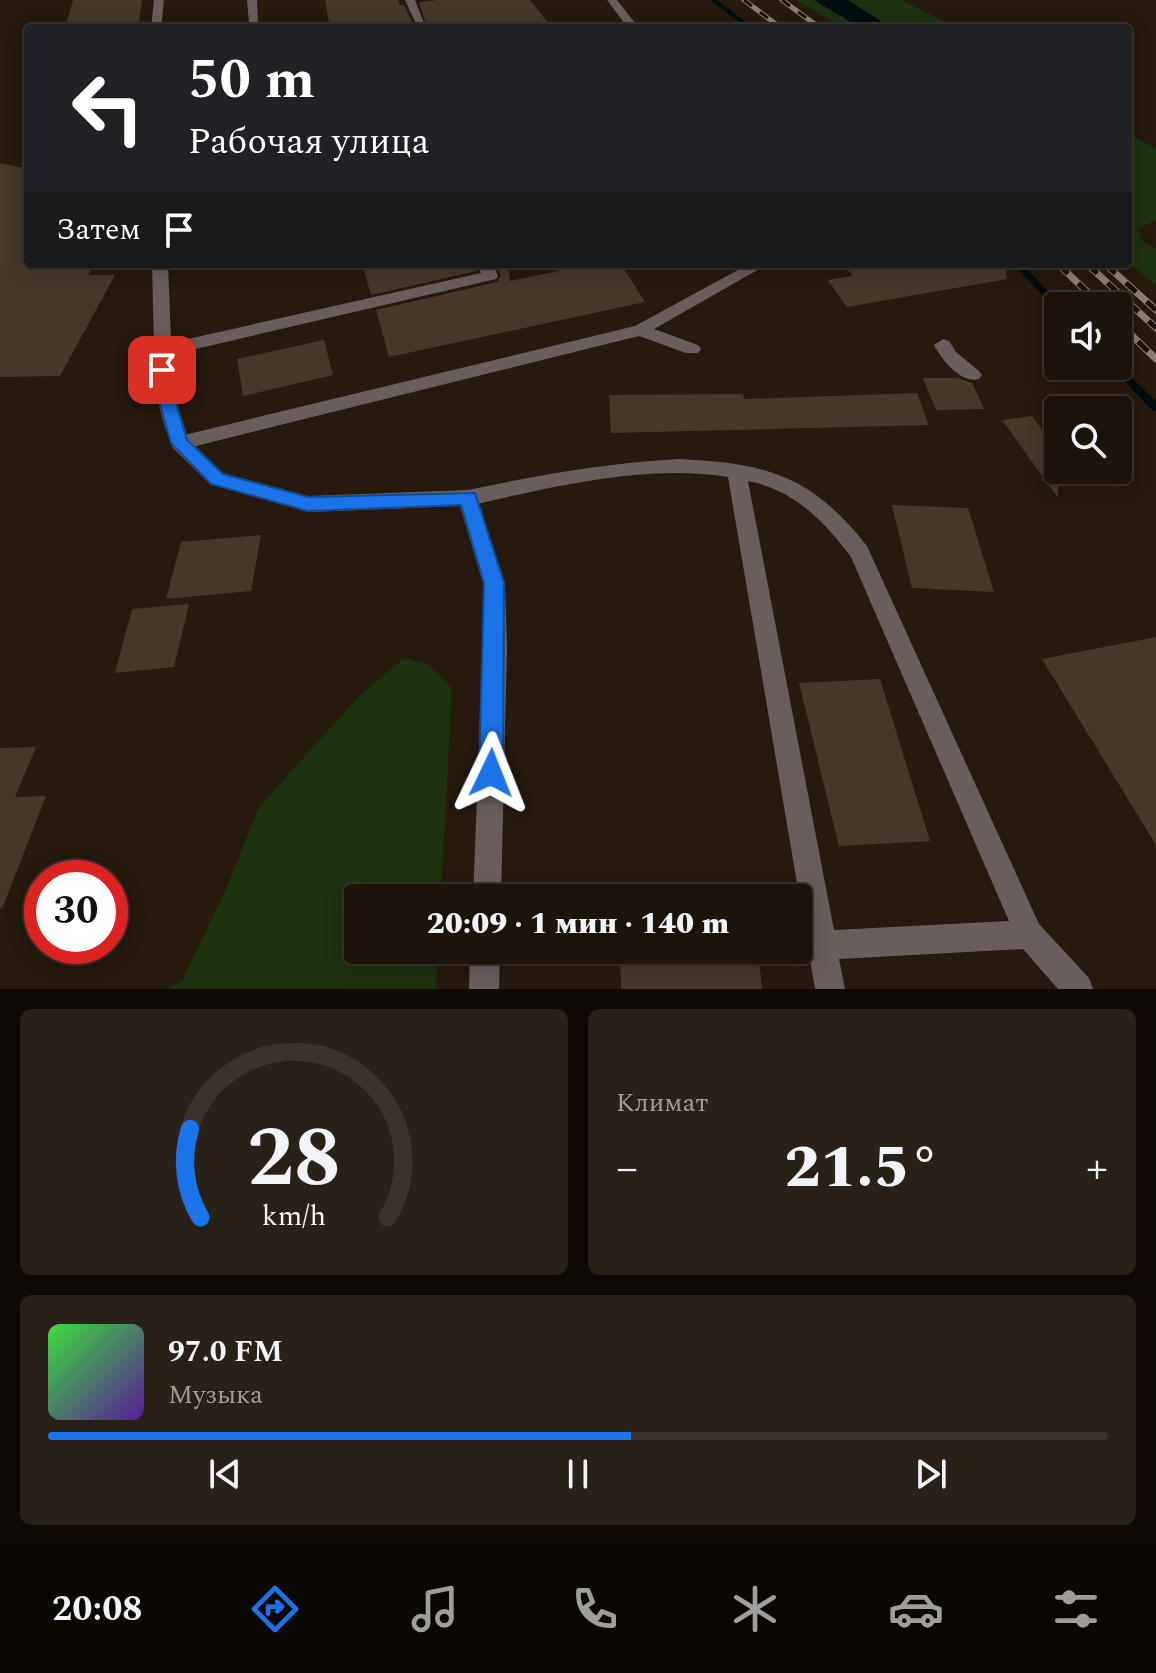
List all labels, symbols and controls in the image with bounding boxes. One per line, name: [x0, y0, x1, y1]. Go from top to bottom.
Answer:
text: 50 m: [188, 38, 315, 123]
icon: left: [56, 56, 160, 160]
text: Рабочая улица: [188, 115, 429, 170]
text: Затем: [56, 207, 141, 253]
icon: arrive: [157, 208, 201, 252]
map controls: [1044, 292, 1132, 484]
button: sound: [1044, 292, 1132, 380]
pin: [128, 336, 196, 404]
icon: arrive: [140, 348, 184, 392]
button: search: [1044, 396, 1132, 484]
position arrow: [449, 731, 533, 815]
speed limit sign: 30: [24, 860, 128, 964]
text: 20:09 · 1 мин · 140 m: [427, 901, 729, 947]
text: Климат: [616, 1083, 708, 1123]
text: 28: [247, 1096, 341, 1223]
text: 21.5°: [785, 1122, 939, 1214]
text: −: [616, 1135, 638, 1202]
text: +: [1086, 1135, 1108, 1202]
text: km/h: [262, 1195, 326, 1238]
text: 97.0 FM: [168, 1329, 283, 1375]
text: Музыка: [168, 1375, 263, 1415]
icon: previous: [203, 1452, 247, 1496]
icon: pause: [556, 1452, 600, 1496]
icon: next: [909, 1452, 953, 1496]
icon: directions: [247, 1581, 303, 1637]
icon: music: [407, 1581, 463, 1637]
icon: phone: [567, 1581, 623, 1637]
icon: climate: [727, 1581, 783, 1637]
icon: car: [888, 1581, 944, 1637]
icon: filters: [1048, 1581, 1104, 1637]
text: 20:08: [52, 1582, 143, 1637]

